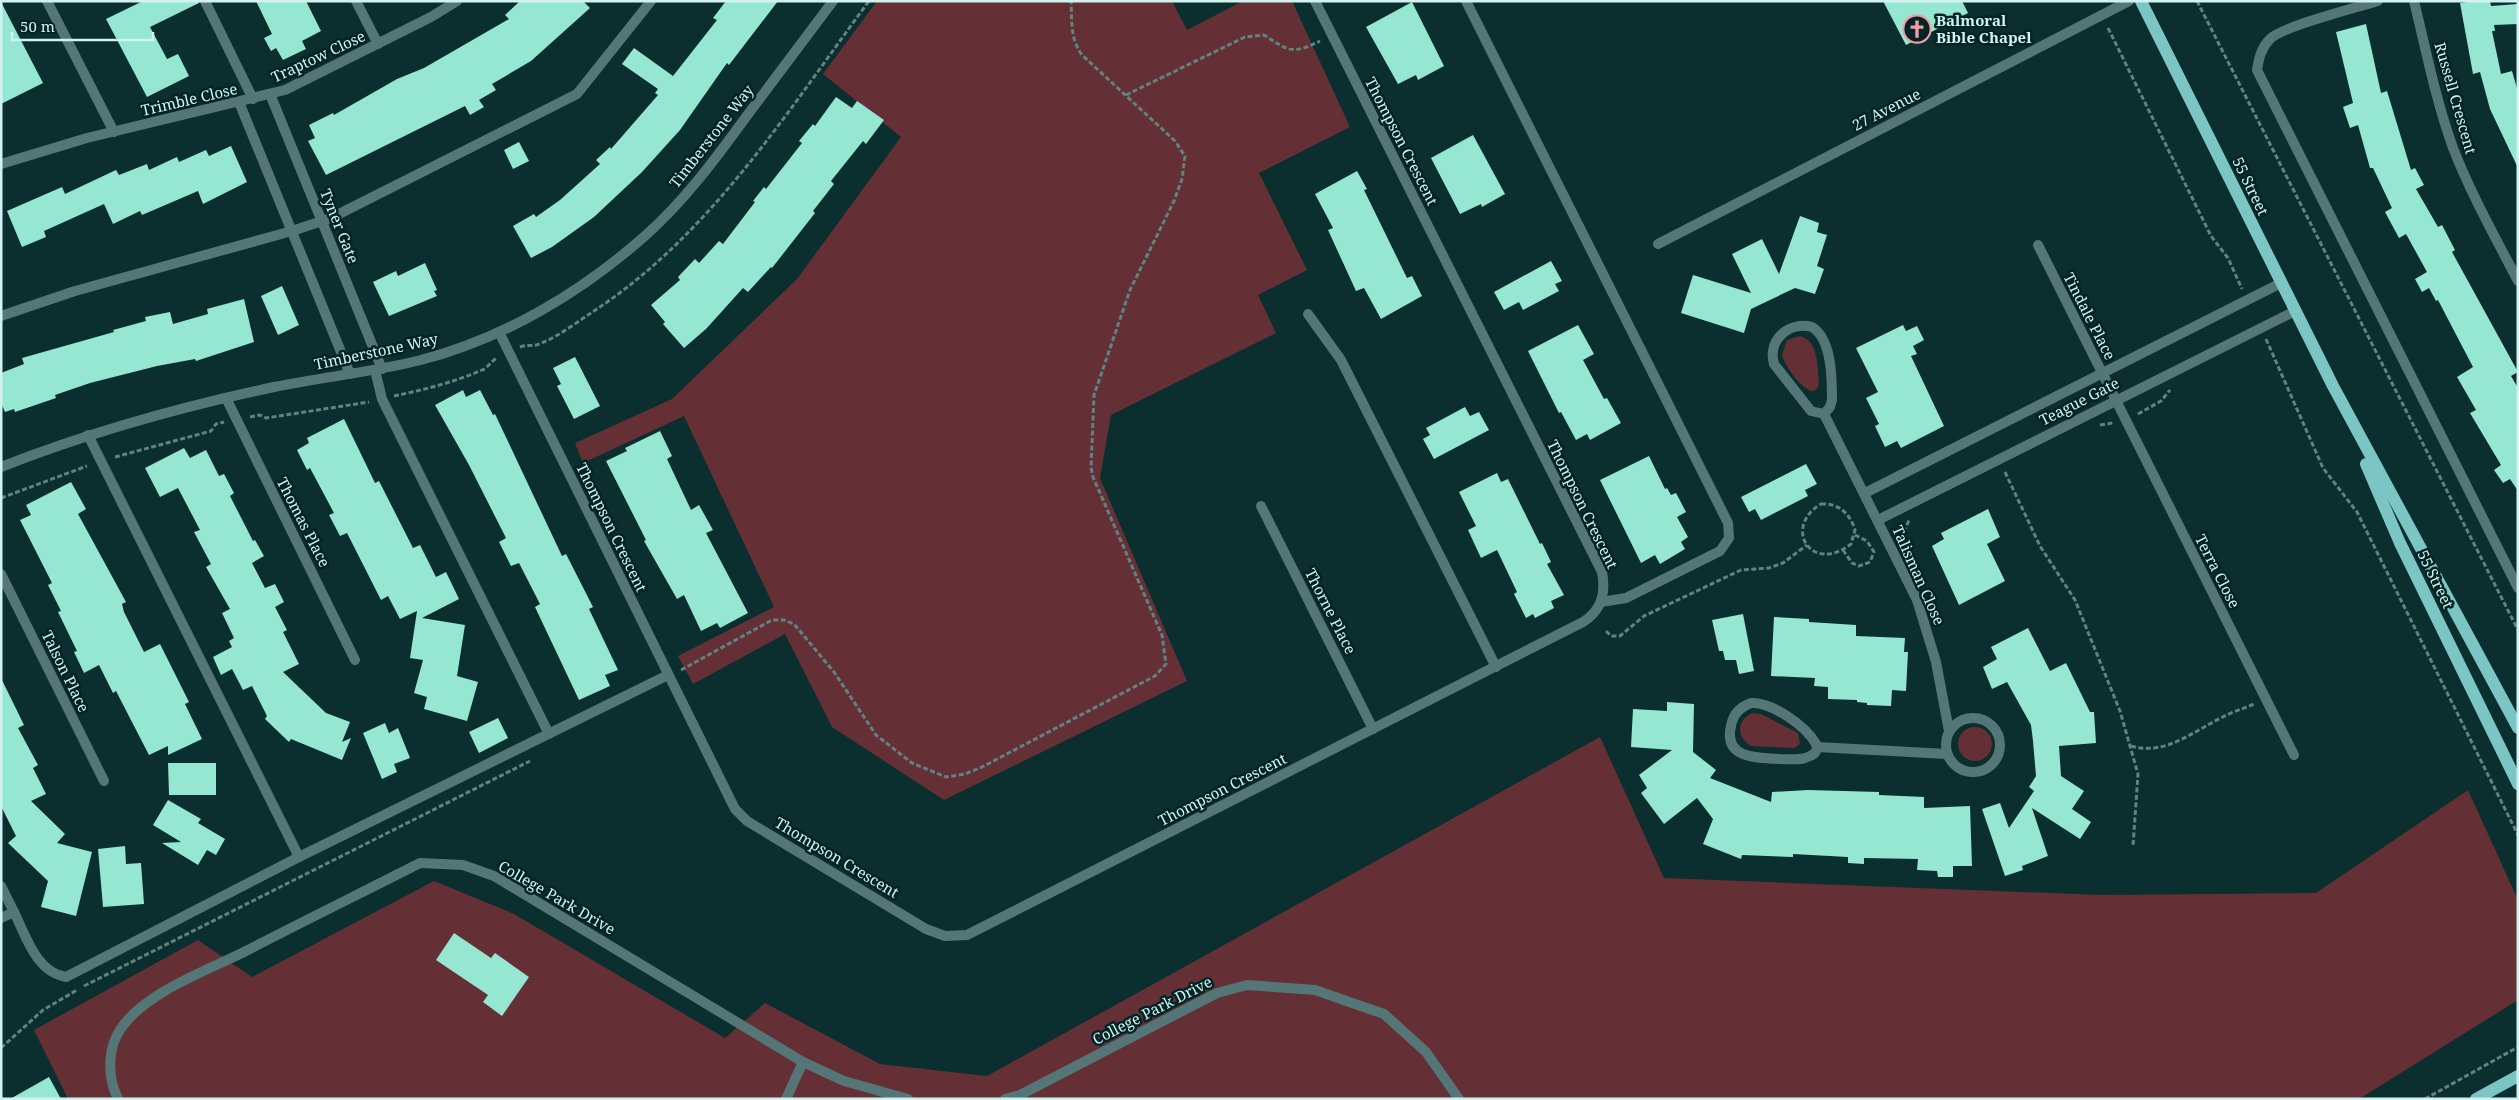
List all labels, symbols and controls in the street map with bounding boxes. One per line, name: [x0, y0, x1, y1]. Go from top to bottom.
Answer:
scale bar: [12, 10, 154, 42]
place label: Balmoral Bible Chapel: [1936, 10, 2032, 47]
church icon: Balmoral Bible Chapel: [1902, 14, 1932, 44]
text: 50 m: [20, 16, 55, 36]
street label: Traptow Close: [268, 25, 368, 87]
street label: Russell Crescent: [2430, 40, 2482, 156]
street label: Thompson Crescent: [1361, 74, 1443, 208]
street label: Trimble Close: [139, 78, 239, 120]
street label: Timberstone Way: [664, 80, 758, 192]
street label: 27 Avenue: [1848, 83, 1924, 135]
street label: 55 Street: [2228, 154, 2274, 218]
street label: Tyner Gate: [316, 186, 364, 266]
street label: Tindale Place: [2059, 269, 2121, 363]
street label: Timberstone Way: [312, 328, 440, 374]
street label: Teague Gate: [2036, 372, 2122, 430]
street label: Thompson Crescent: [1543, 436, 1623, 572]
street label: Thompson Crescent: [572, 459, 652, 595]
street label: Thomas Place: [273, 474, 335, 570]
street label: Talisman Close: [1888, 522, 1950, 628]
street label: Terra Close: [2191, 531, 2245, 611]
street label: 55 Street: [2413, 547, 2459, 611]
street label: Thorne Place: [1301, 565, 1361, 657]
street label: Talson Place: [38, 627, 94, 715]
street label: Thompson Crescent: [1155, 748, 1289, 830]
street label: Thompson Crescent: [771, 812, 903, 902]
street label: College Park Drive: [495, 855, 619, 939]
street label: College Park Drive: [1089, 971, 1215, 1049]

